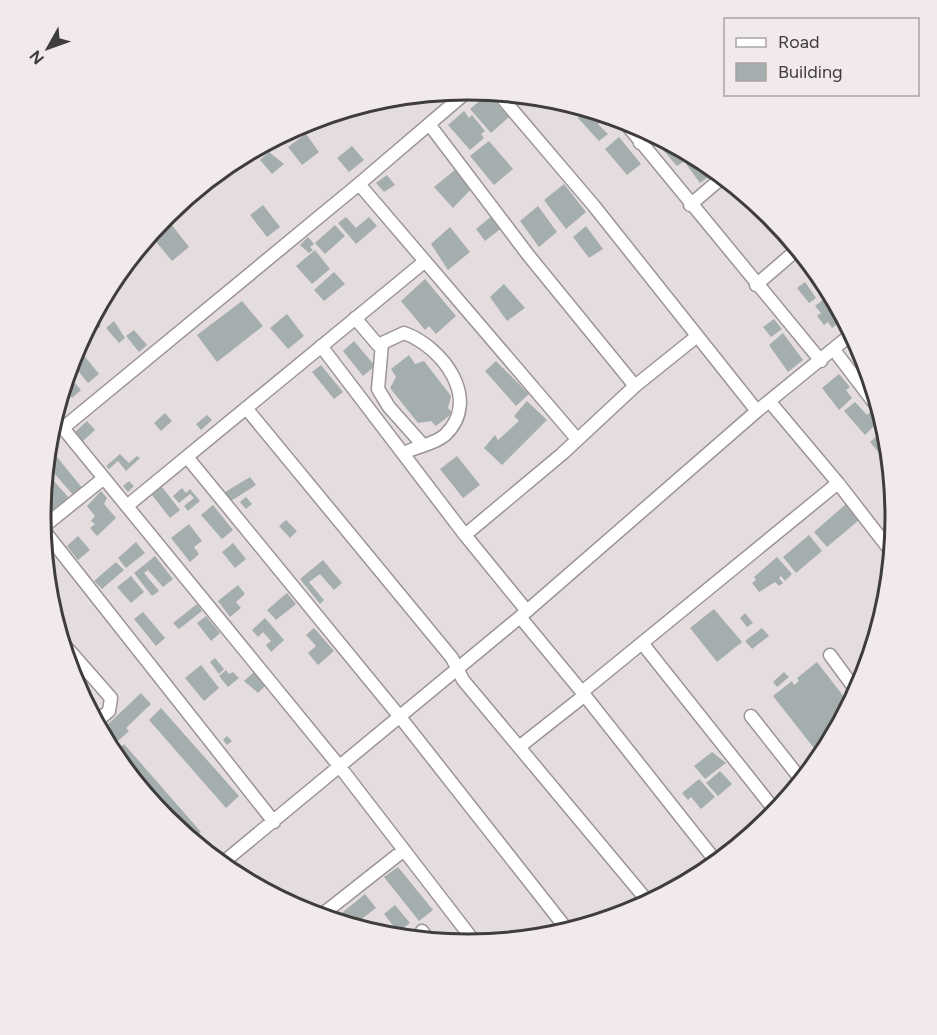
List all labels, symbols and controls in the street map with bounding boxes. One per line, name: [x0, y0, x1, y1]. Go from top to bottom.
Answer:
north arrow: [18, 18, 78, 78]
legend: [724, 18, 919, 96]
text: Road: [778, 31, 819, 53]
text: N: [26, 46, 48, 68]
text: Building: [778, 61, 843, 83]

